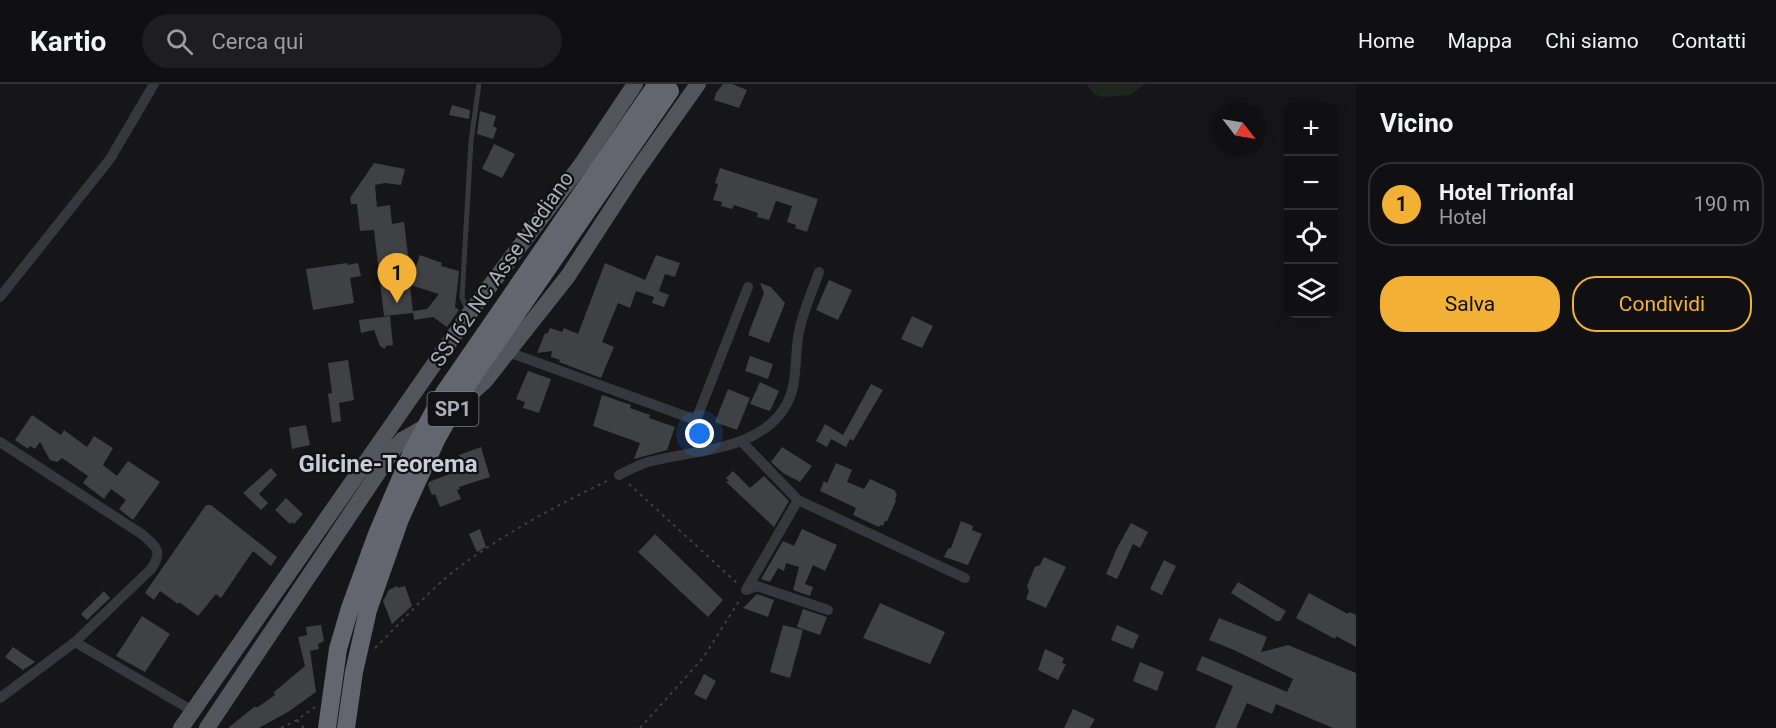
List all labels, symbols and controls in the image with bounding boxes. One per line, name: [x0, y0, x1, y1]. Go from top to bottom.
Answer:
search box: [142, 14, 562, 68]
text: Kartio: [30, 25, 106, 58]
icon: search: [163, 25, 196, 58]
text: Cerca qui: [211, 29, 304, 54]
text: Home: [1358, 29, 1415, 53]
text: Mappa: [1448, 29, 1512, 53]
text: Chi siamo: [1545, 29, 1639, 53]
text: Contatti: [1672, 29, 1746, 53]
north arrow: [1212, 102, 1266, 156]
map controls: [1284, 102, 1338, 318]
button: +: [1284, 102, 1338, 156]
text: Vicino: [1380, 108, 1454, 138]
button: −: [1284, 156, 1338, 210]
street label: SS162 NC Asse Mediano: [425, 167, 579, 371]
text: Hotel Trionfal: [1439, 180, 1574, 205]
text: 1: [1396, 192, 1407, 216]
text: 190 m: [1694, 192, 1750, 216]
text: Hotel: [1439, 205, 1487, 229]
button: locate: [1284, 210, 1338, 264]
pin: 1: [378, 254, 416, 303]
button: layers: [1284, 264, 1338, 318]
button: Salva: [1380, 276, 1560, 332]
button: Condividi: [1572, 276, 1752, 332]
road number: SP1: [428, 392, 478, 426]
your location: [685, 419, 714, 448]
district label: Glicine-Teorema: [298, 450, 478, 478]

